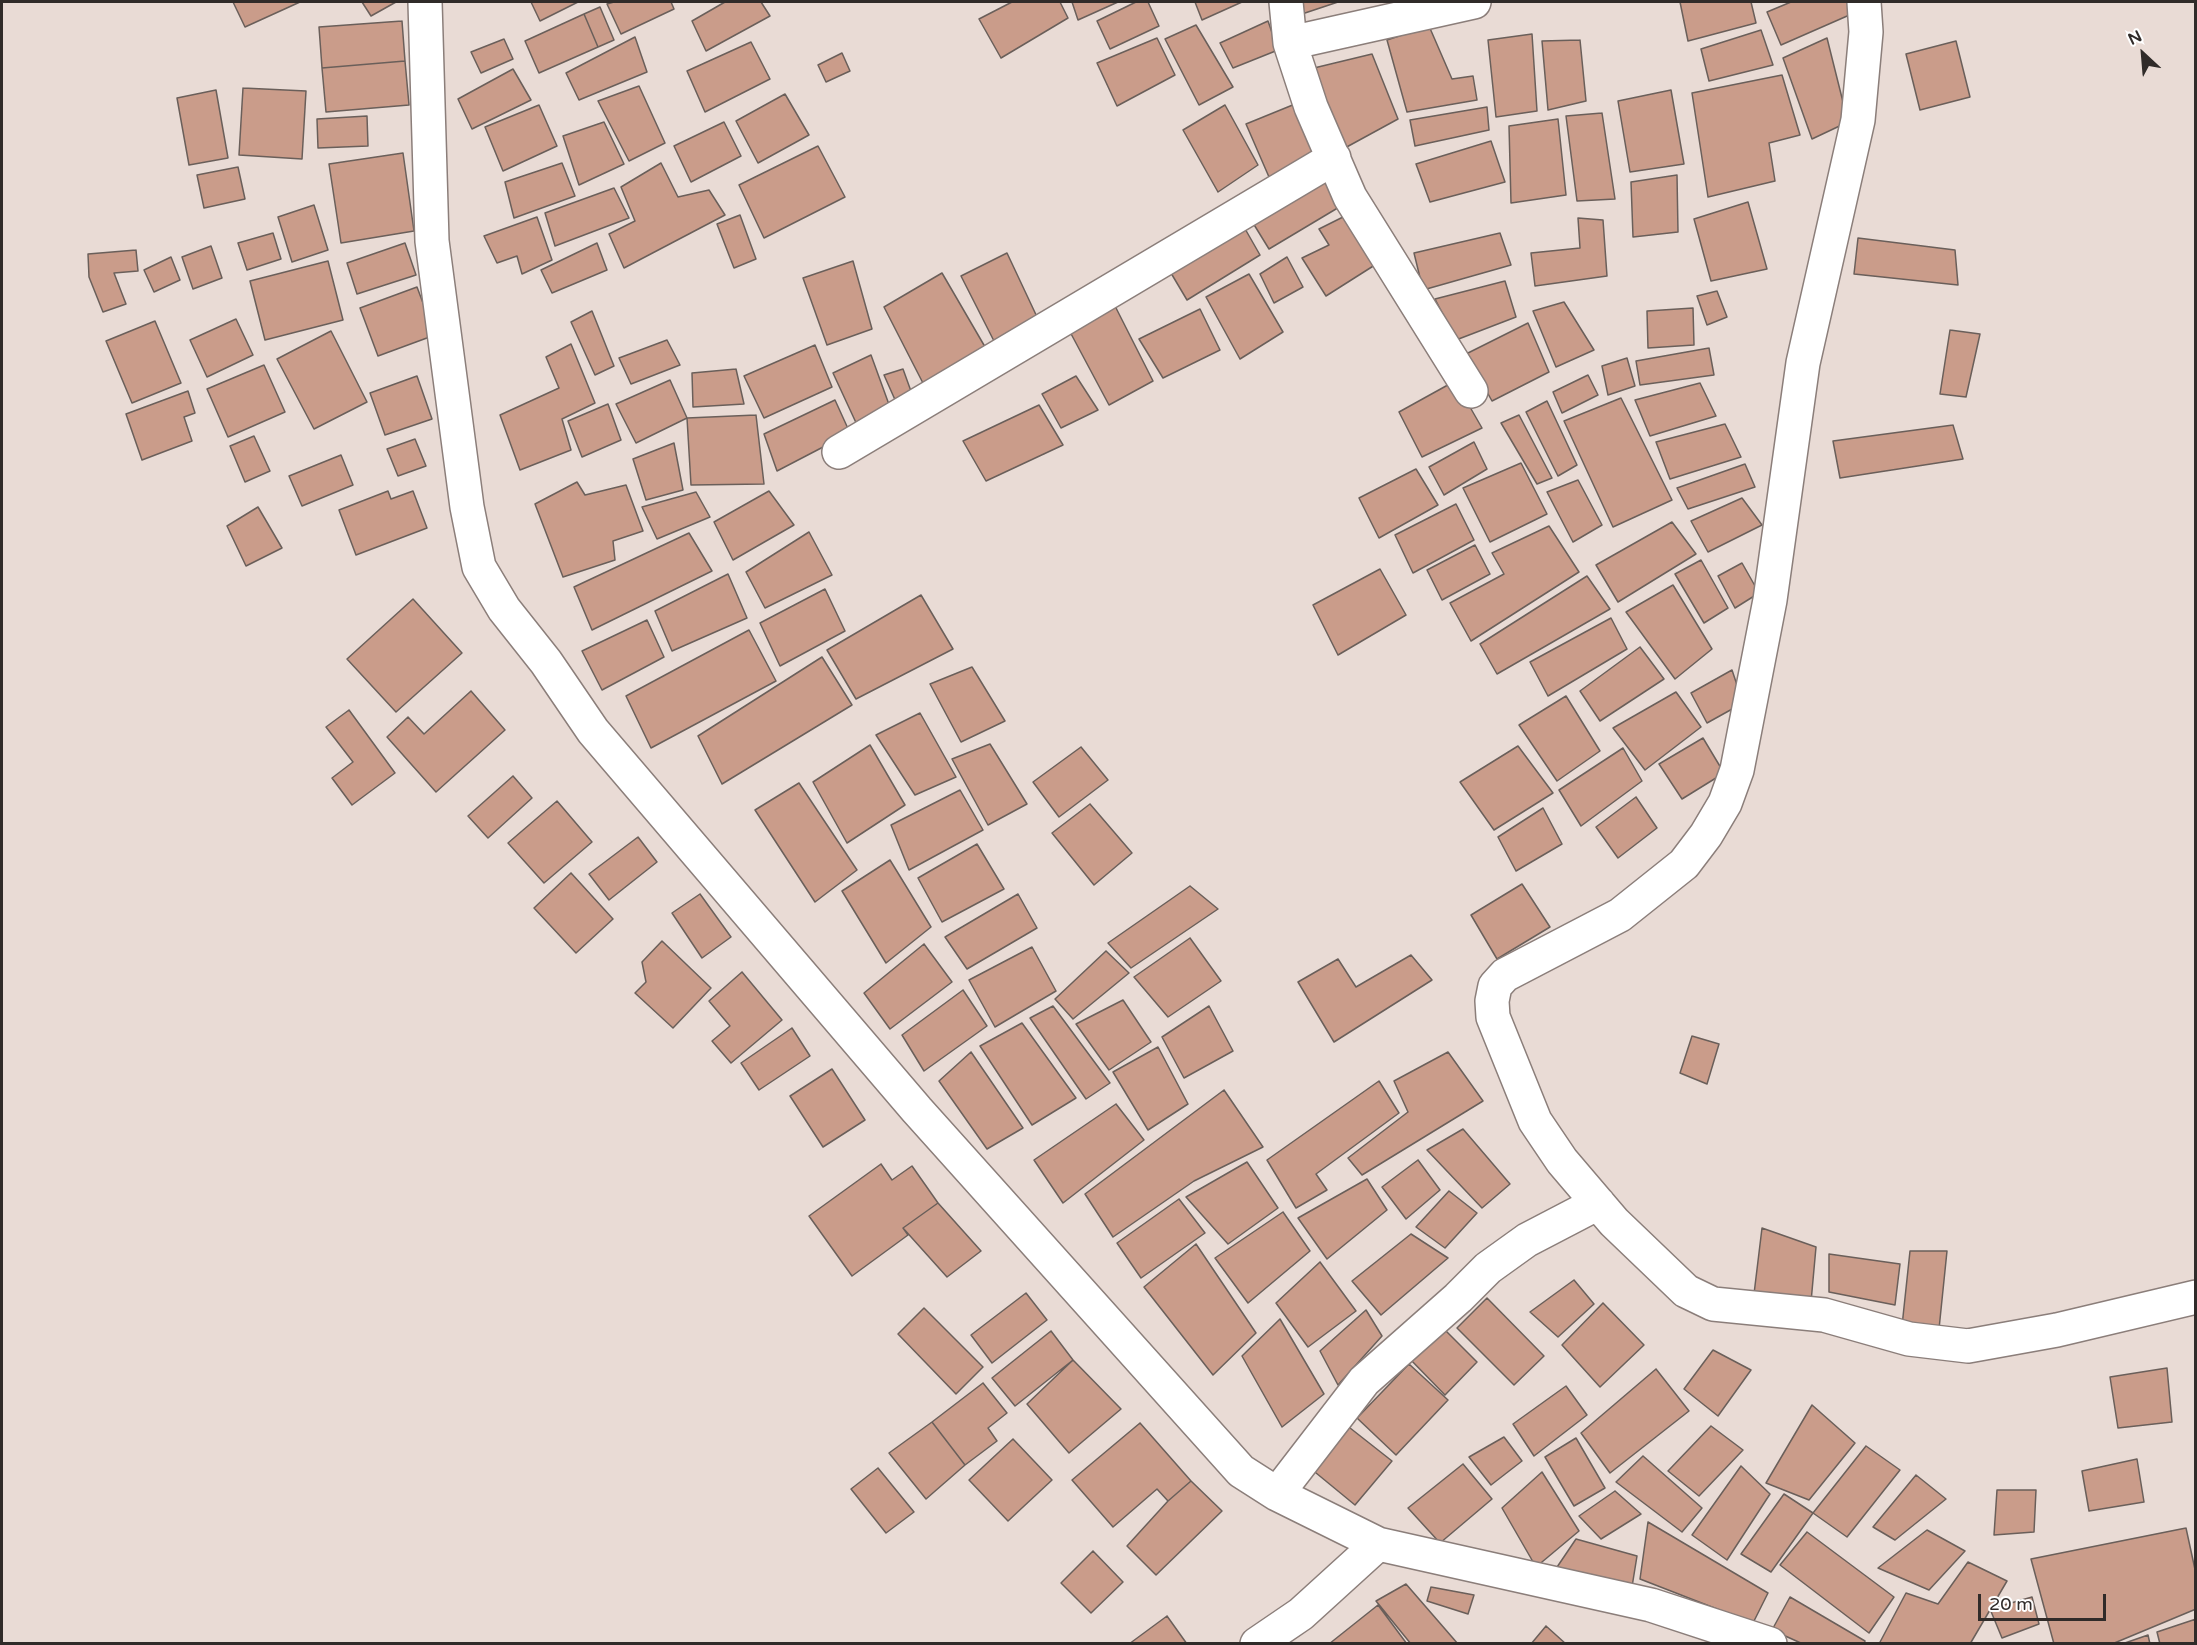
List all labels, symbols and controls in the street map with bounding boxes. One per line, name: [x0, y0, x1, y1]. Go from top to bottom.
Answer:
north arrow: [2113, 24, 2173, 84]
text: N: [2125, 26, 2145, 50]
scale bar: [1981, 1582, 2108, 1620]
text: 20 m: [1989, 1593, 2033, 1615]

